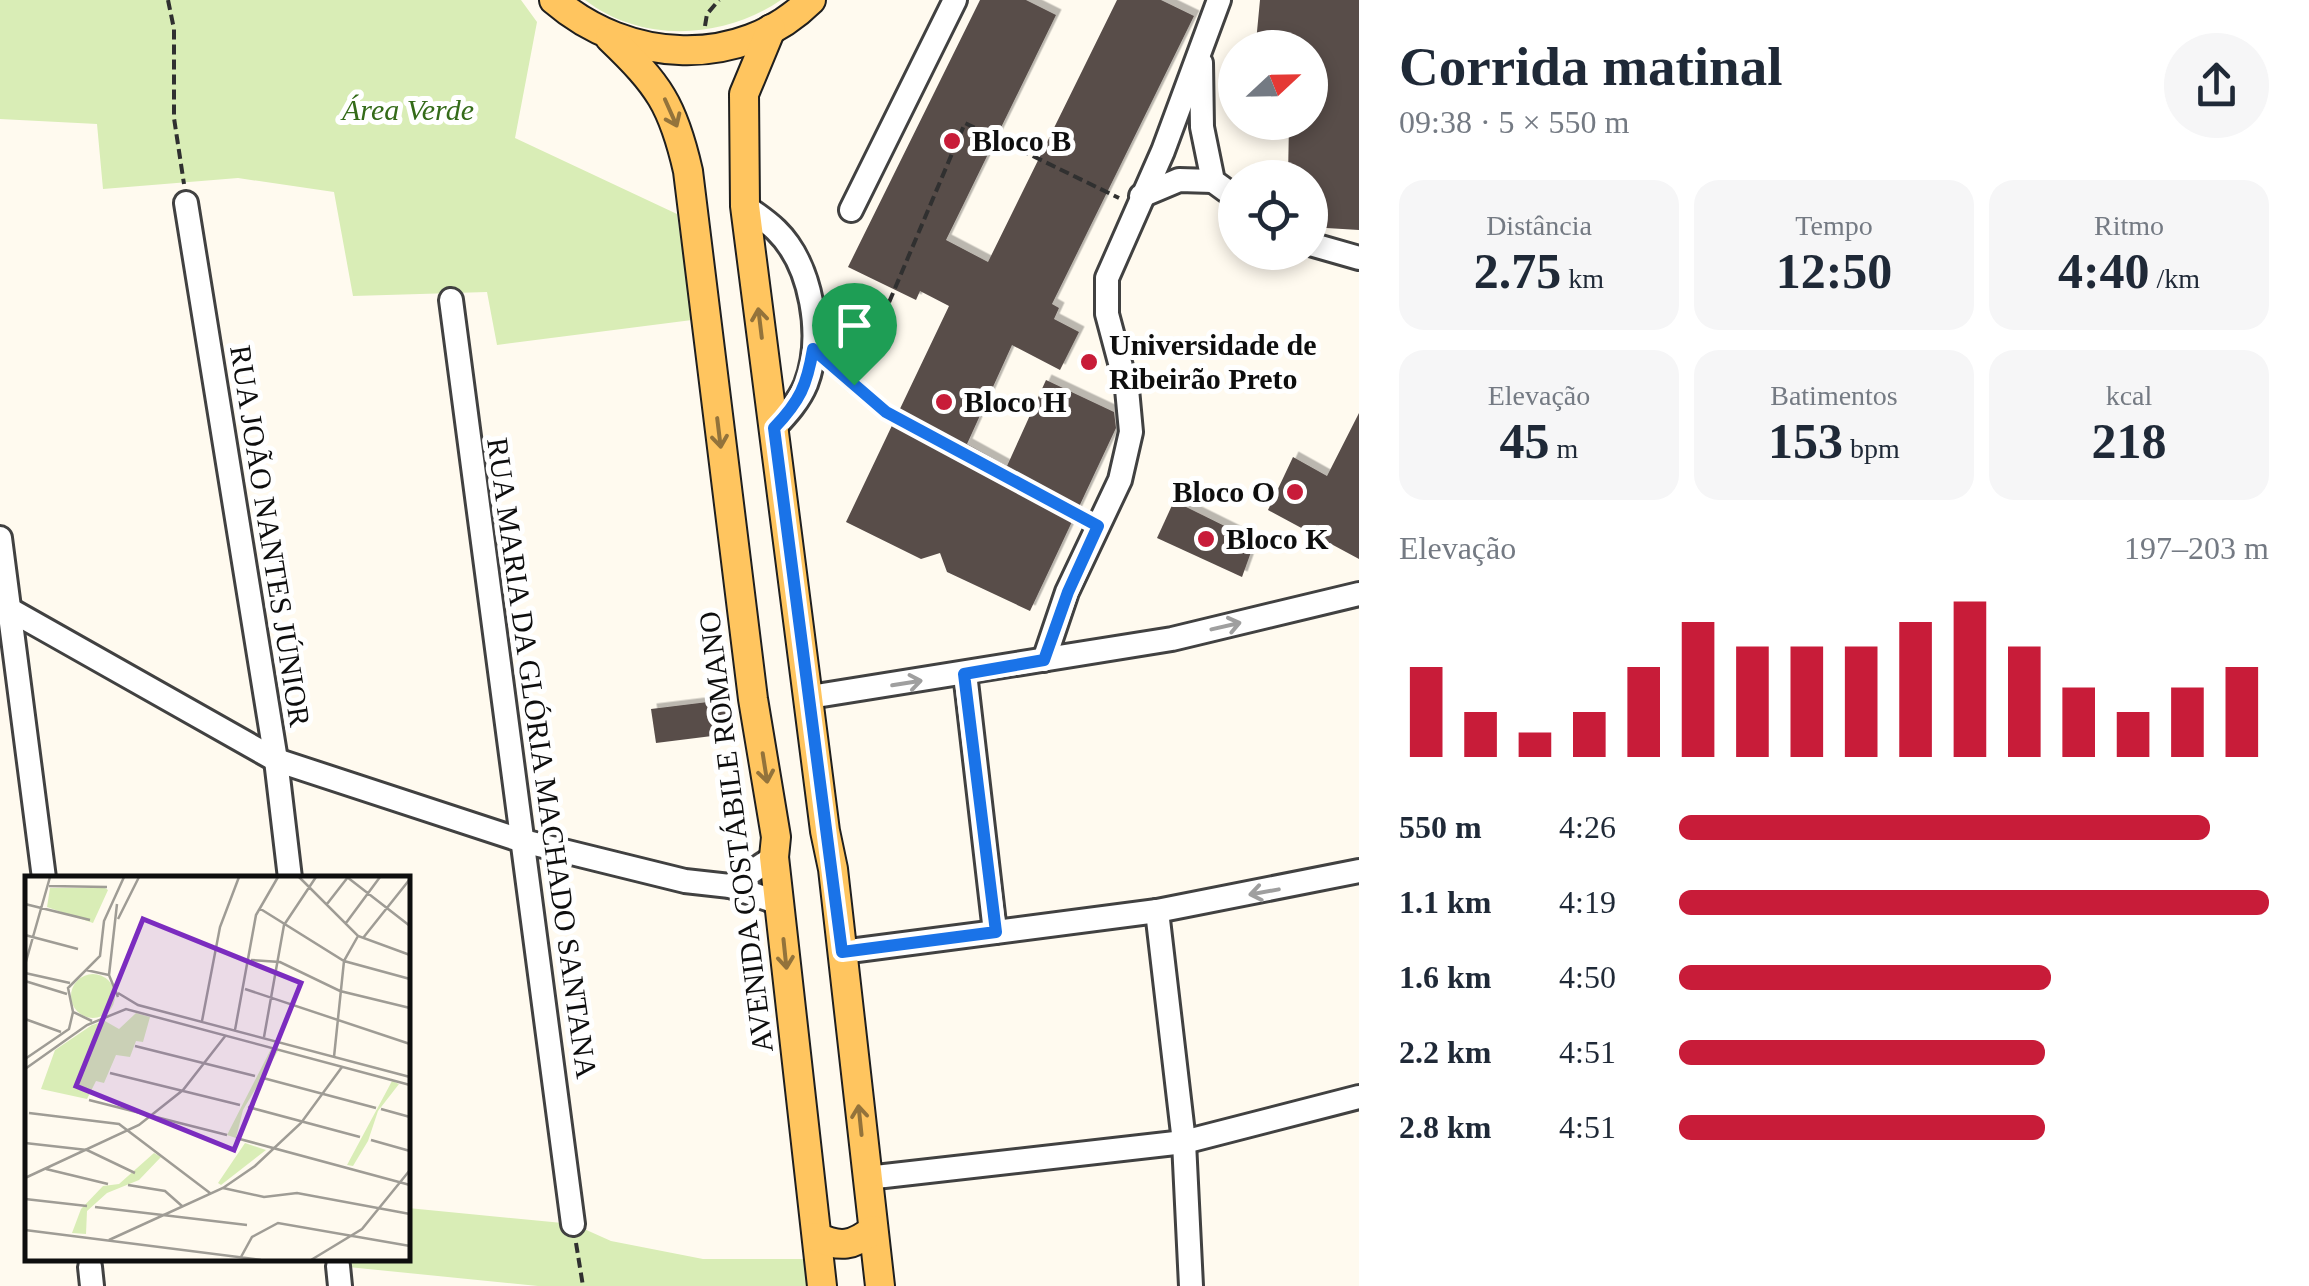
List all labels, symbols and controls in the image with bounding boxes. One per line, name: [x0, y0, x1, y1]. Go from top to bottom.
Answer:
north arrow: [1218, 30, 1328, 140]
map controls: [1218, 30, 1328, 270]
button: share: [2164, 33, 2269, 138]
text: Corrida matinal: [1399, 36, 1782, 97]
park label: Área Verde: [340, 93, 474, 126]
one-way arrow: [663, 97, 681, 128]
text: 09:38 · 5 × 550 m: [1399, 104, 1629, 140]
place label: Bloco B: [972, 124, 1071, 157]
marker: Bloco B: [941, 130, 963, 152]
button: locate: [1218, 160, 1328, 270]
text: Distância: [1486, 210, 1592, 241]
text: Tempo: [1795, 210, 1873, 241]
text: Ritmo: [2094, 210, 2164, 241]
text: 2.75: [1474, 243, 1561, 299]
text: 12:50: [1776, 243, 1892, 299]
text: 4:40: [2058, 243, 2150, 299]
text: km: [1561, 263, 1604, 294]
text: /km: [2150, 263, 2200, 294]
pin: [812, 283, 897, 386]
icon: arrive: [827, 298, 882, 353]
one-way arrow: [751, 308, 769, 340]
place label: Universidade de Ribeirão Preto: [1109, 328, 1317, 395]
street label: RUA JOÃO NANTES JÚNIOR: [224, 343, 317, 729]
marker: Universidade de Ribeirão Preto: [1078, 351, 1100, 373]
text: Elevação: [1488, 380, 1590, 411]
text: Batimentos: [1770, 380, 1898, 411]
text: kcal: [2106, 380, 2152, 411]
place label: Bloco H: [964, 385, 1067, 418]
marker: Bloco H: [933, 391, 955, 413]
text: 45: [1500, 413, 1550, 469]
text: 153: [1768, 413, 1843, 469]
text: 218: [2092, 413, 2167, 469]
one-way arrow: [710, 417, 729, 449]
text: m: [1550, 433, 1578, 464]
text: bpm: [1843, 433, 1900, 464]
street label: RUA MARIA DA GLÓRIA MACHADO SANTANA: [481, 435, 604, 1081]
place label: Bloco O: [1173, 475, 1275, 508]
marker: Bloco O: [1284, 481, 1306, 503]
place label: Bloco K: [1226, 522, 1329, 555]
marker: Bloco K: [1195, 528, 1217, 550]
text: Elevação: [1399, 530, 1516, 566]
text: 197–203 m: [2124, 530, 2269, 566]
street label: AVENIDA COSTÁBILE ROMANO: [692, 609, 779, 1055]
one-way arrow: [1209, 616, 1241, 634]
one-way arrow: [890, 673, 922, 692]
one-way arrow: [756, 751, 774, 784]
text: 550 m: [1399, 809, 1482, 845]
text: 4:26: [1559, 809, 1616, 845]
inset map: [25, 876, 410, 1261]
one-way arrow: [1249, 883, 1281, 902]
text: 1.1 km: [1399, 884, 1491, 920]
text: 4:19: [1559, 884, 1616, 920]
one-way arrow: [776, 937, 795, 970]
text: 1.6 km: [1399, 959, 1491, 995]
text: 4:50: [1559, 959, 1616, 995]
text: 2.2 km: [1399, 1034, 1491, 1070]
text: 4:51: [1559, 1034, 1616, 1070]
one-way arrow: [851, 1104, 870, 1136]
text: 2.8 km: [1399, 1109, 1491, 1145]
text: 4:51: [1559, 1109, 1616, 1145]

